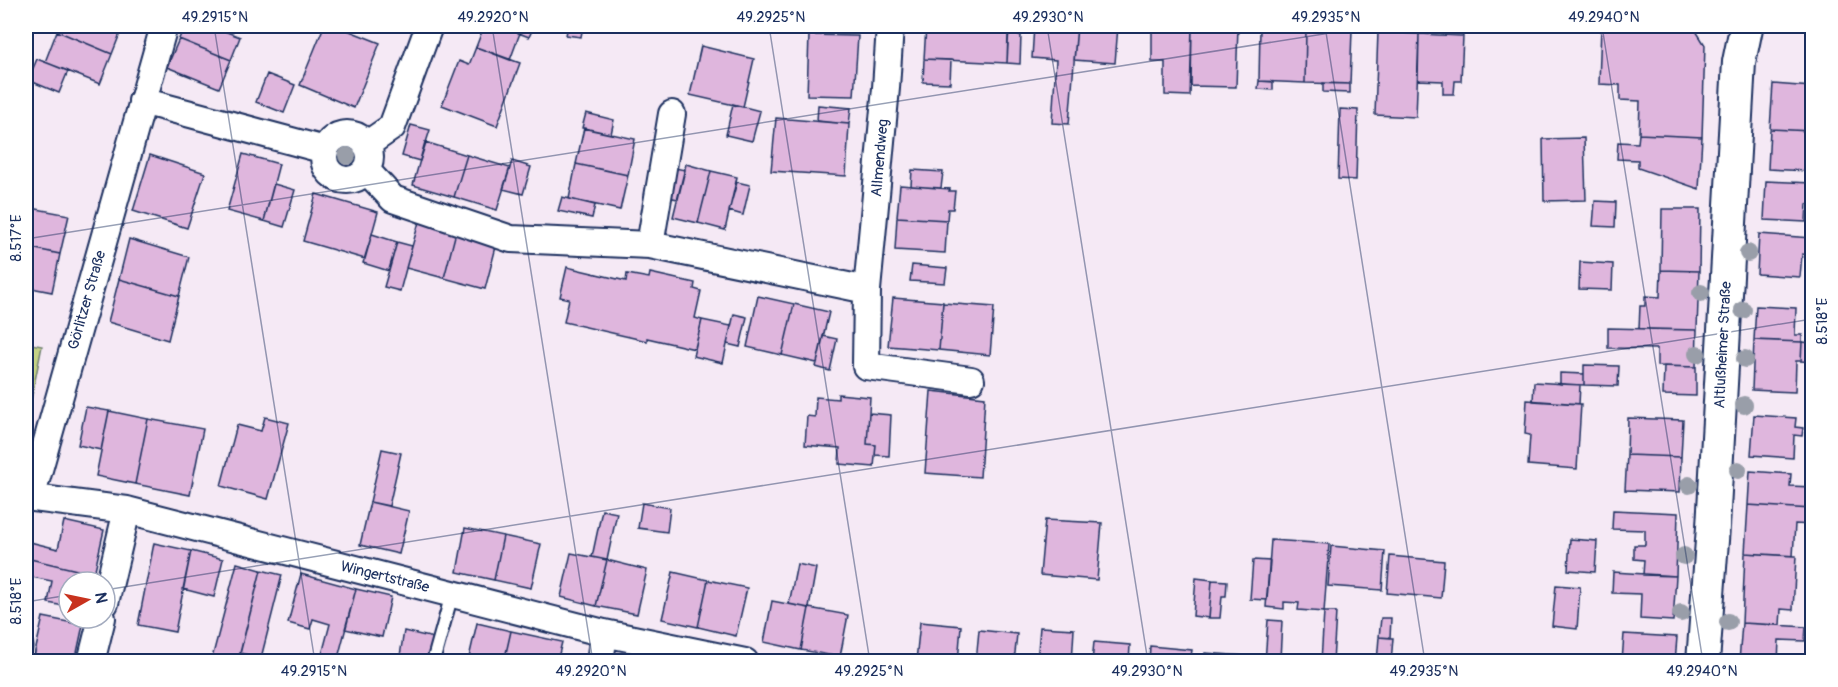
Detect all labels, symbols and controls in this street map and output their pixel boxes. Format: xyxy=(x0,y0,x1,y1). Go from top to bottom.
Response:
text: 49.2915°N xyxy=(182,8,248,27)
text: 49.2920°N xyxy=(457,8,529,27)
text: 49.2925°N xyxy=(736,8,806,27)
text: 49.2930°N xyxy=(1012,8,1084,27)
text: 49.2935°N xyxy=(1291,8,1361,27)
text: 49.2940°N xyxy=(1568,8,1640,27)
street label: Allmendweg xyxy=(867,118,893,198)
text: 8.517°E xyxy=(7,214,26,262)
street label: Görlitzer Straße xyxy=(64,248,110,352)
street label: Altlußheimer Straße xyxy=(1710,280,1736,409)
text: 8.518°E xyxy=(1813,297,1832,344)
street label: Wingertstraße xyxy=(339,557,432,597)
north arrow xyxy=(57,570,117,630)
text: 8.518°E xyxy=(7,577,26,624)
text: N xyxy=(90,591,112,605)
text: 49.2915°N xyxy=(281,662,347,681)
text: 49.2920°N xyxy=(555,662,627,681)
text: 49.2925°N xyxy=(834,662,904,681)
text: 49.2930°N xyxy=(1111,662,1183,681)
text: 49.2935°N xyxy=(1389,662,1459,681)
text: 49.2940°N xyxy=(1666,662,1738,681)

